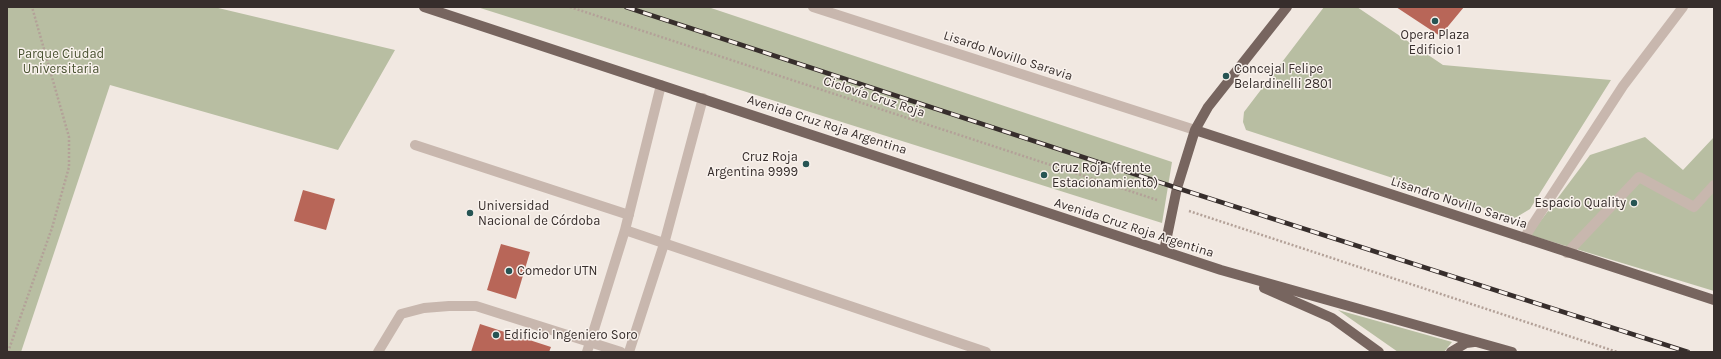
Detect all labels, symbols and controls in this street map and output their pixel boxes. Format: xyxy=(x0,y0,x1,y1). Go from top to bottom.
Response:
marker: Opera Plaza Edificio 1 xyxy=(1430,16,1440,26)
place label: Opera Plaza Edificio 1 xyxy=(1401,27,1469,58)
street label: Lisardo Novillo Saravia xyxy=(941,28,1075,84)
park label: Parque Ciudad Universitaria xyxy=(18,46,104,77)
place label: Concejal Felipe Belardinelli 2801 xyxy=(1234,61,1332,92)
marker: Concejal Felipe Belardinelli 2801 xyxy=(1221,71,1231,81)
street label: Ciclovía Cruz Roja xyxy=(821,73,927,121)
street label: Avenida Cruz Roja Argentina xyxy=(745,92,909,158)
place label: Cruz Roja Argentina 9999 xyxy=(707,149,798,180)
marker: Cruz Roja Argentina 9999 xyxy=(801,159,811,169)
place label: Cruz Roja (frente Estacionamiento) xyxy=(1052,160,1158,191)
marker: Cruz Roja (frente Estacionamiento) xyxy=(1039,170,1049,180)
street label: Lisandro Novillo Saravia xyxy=(1389,174,1529,232)
street label: Avenida Cruz Roja Argentina xyxy=(1052,195,1216,261)
place label: Espacio Quality xyxy=(1534,195,1626,211)
place label: Universidad Nacional de Córdoba xyxy=(478,198,600,229)
marker: Espacio Quality xyxy=(1629,198,1639,208)
marker: Universidad Nacional de Córdoba xyxy=(465,208,475,218)
place label: Comedor UTN xyxy=(517,263,597,279)
marker: Comedor UTN xyxy=(504,266,514,276)
place label: Edificio Ingeniero Soro xyxy=(504,327,638,343)
marker: Edificio Ingeniero Soro xyxy=(491,330,501,340)

